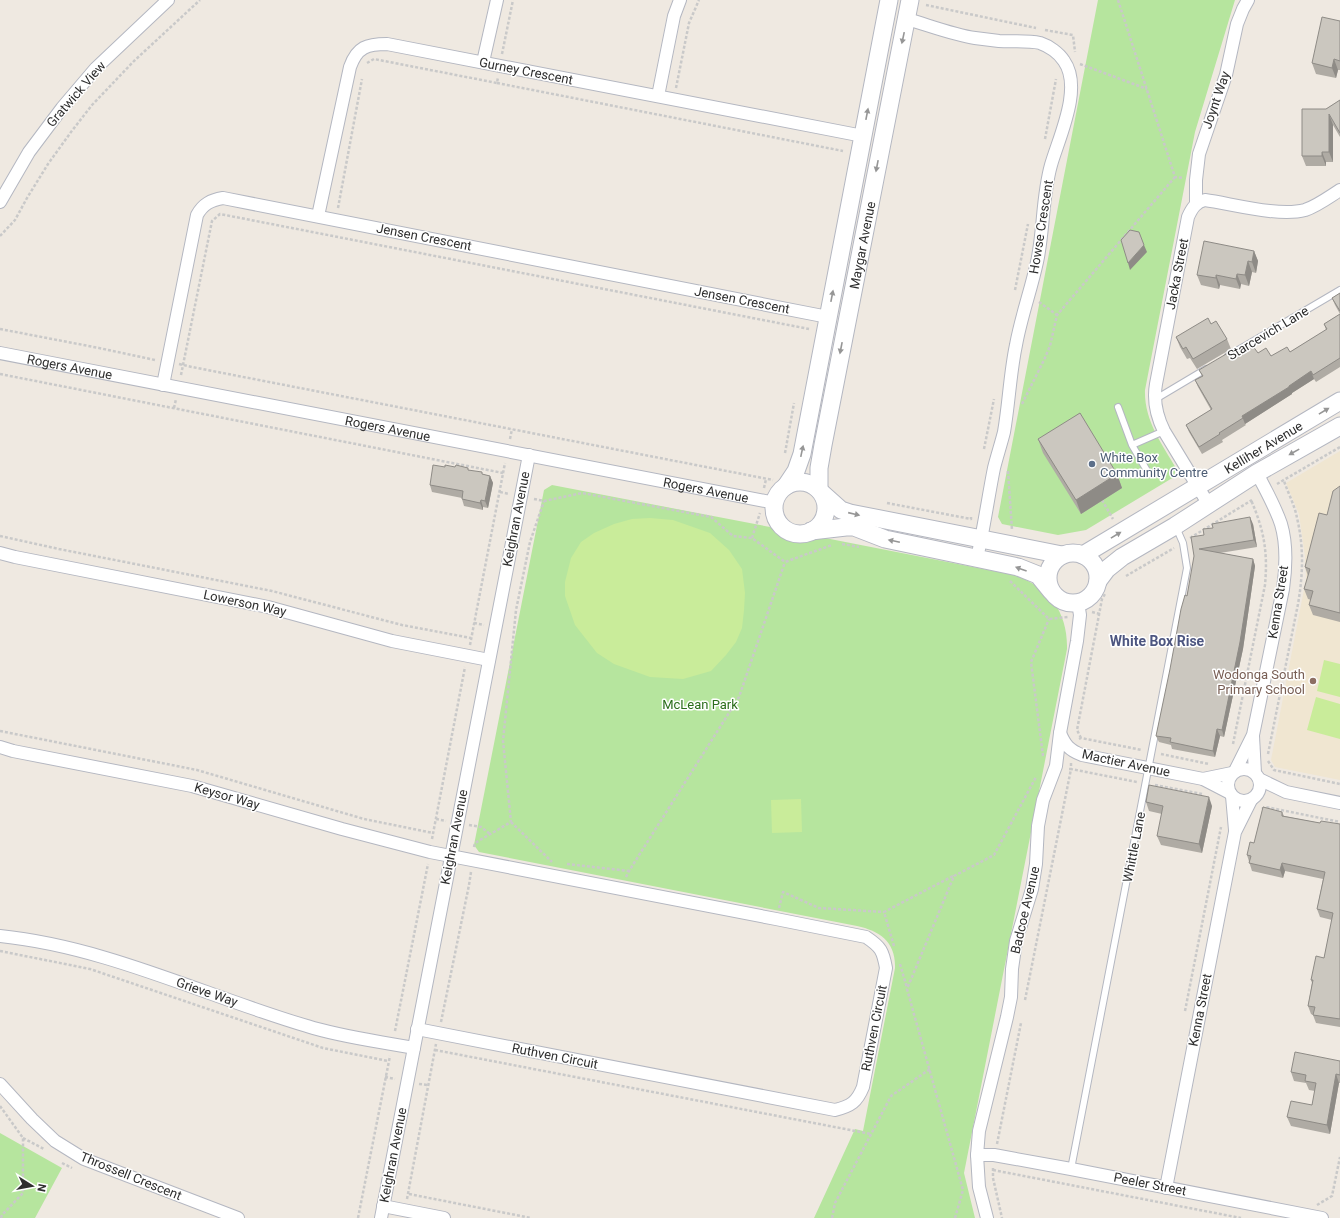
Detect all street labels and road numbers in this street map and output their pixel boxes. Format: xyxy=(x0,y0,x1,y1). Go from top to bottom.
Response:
street label: Gurney Crescent xyxy=(478,55,574,87)
street label: Gratwick View xyxy=(43,58,109,130)
street label: Joynt Way xyxy=(1199,69,1233,131)
street label: Howse Crescent xyxy=(1026,179,1056,275)
street label: Maygar Avenue xyxy=(846,200,878,290)
street label: Jensen Crescent xyxy=(375,220,473,254)
street label: Jacka Street xyxy=(1163,237,1191,311)
street label: Jensen Crescent xyxy=(693,283,791,317)
street label: Starcevich Lane xyxy=(1225,303,1311,363)
street label: Rogers Avenue xyxy=(26,351,114,382)
street label: Rogers Avenue xyxy=(344,412,432,444)
street label: Kelliher Avenue xyxy=(1221,418,1305,476)
street label: Keighran Avenue xyxy=(499,470,533,568)
street label: Rogers Avenue xyxy=(662,474,750,505)
street label: Kenna Street xyxy=(1265,564,1291,640)
street label: Lowerson Way xyxy=(202,587,288,619)
street label: Mactier Avenue xyxy=(1081,746,1172,780)
street label: Keysor Way xyxy=(193,780,261,812)
street label: Keighran Avenue xyxy=(437,788,471,886)
street label: Whittle Lane xyxy=(1120,810,1148,884)
street label: Badcoe Avenue xyxy=(1008,865,1042,955)
street label: Kenna Street xyxy=(1186,972,1214,1048)
street label: Grieve Way xyxy=(174,974,240,1010)
street label: Ruthven Circuit xyxy=(858,984,890,1072)
street label: Ruthven Circuit xyxy=(511,1040,599,1072)
street label: Keighran Avenue xyxy=(376,1106,410,1204)
street label: Throssell Crescent xyxy=(78,1149,184,1203)
street label: Peeler Street xyxy=(1112,1170,1188,1198)

